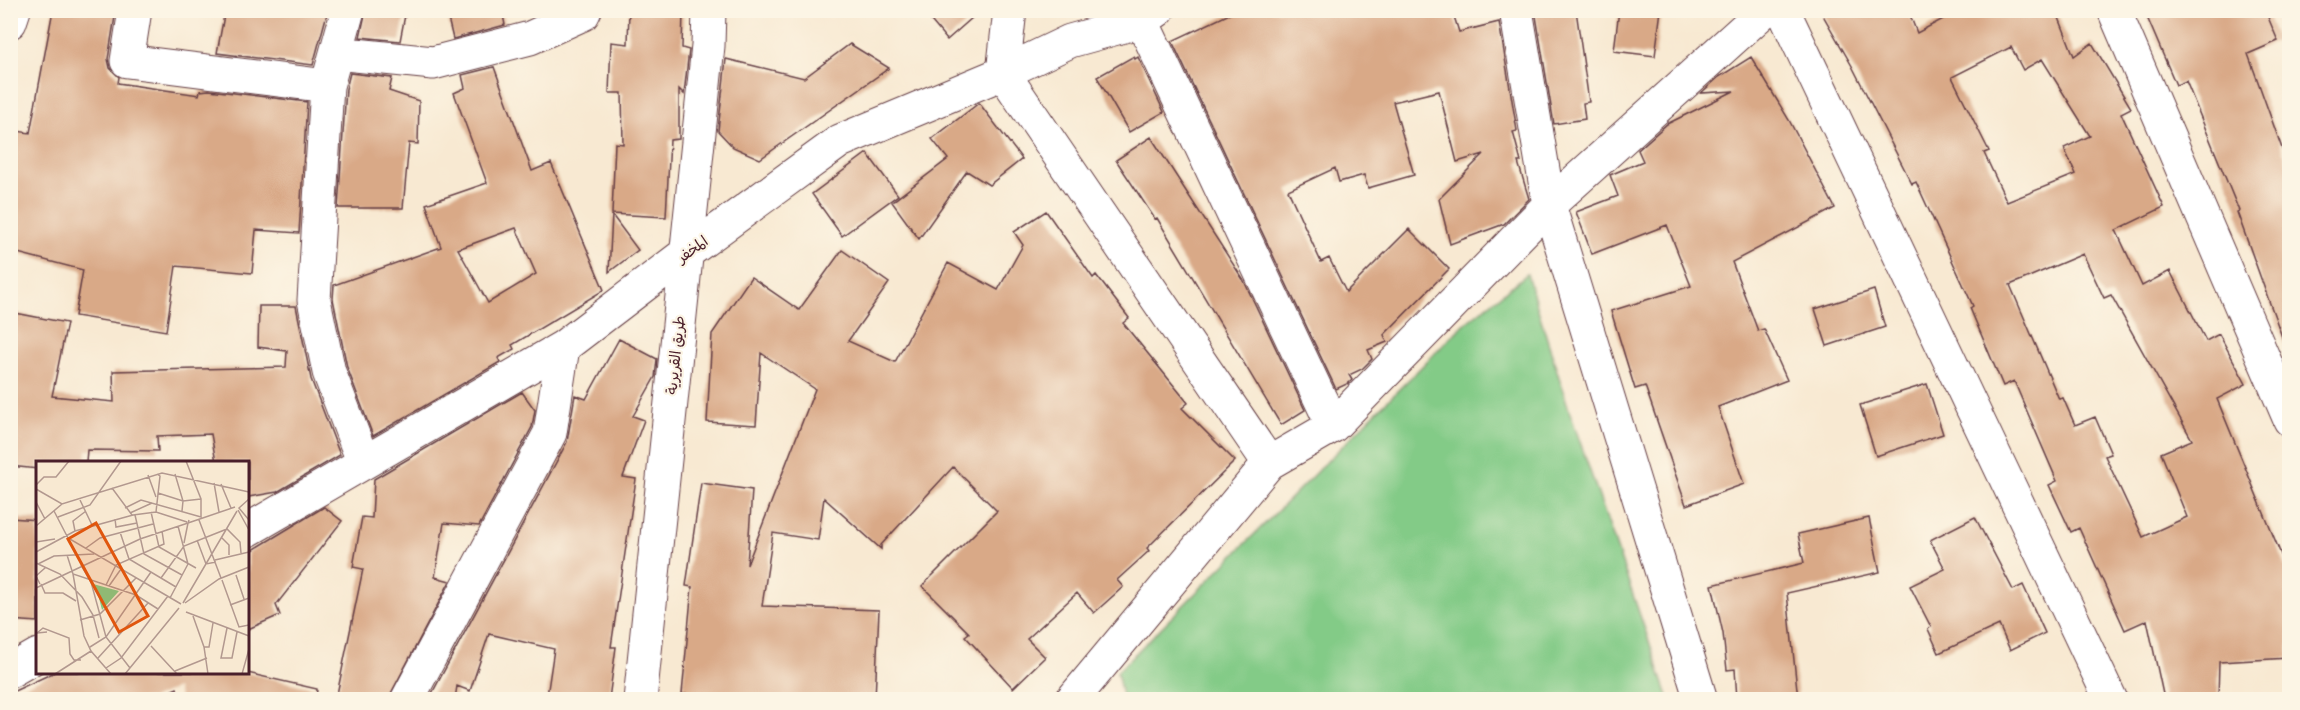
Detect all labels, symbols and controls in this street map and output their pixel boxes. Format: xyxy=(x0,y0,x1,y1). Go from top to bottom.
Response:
street label: المخفر xyxy=(671,231,712,268)
street label: طريق القريرية xyxy=(661,315,689,395)
inset map xyxy=(36,461,249,674)

